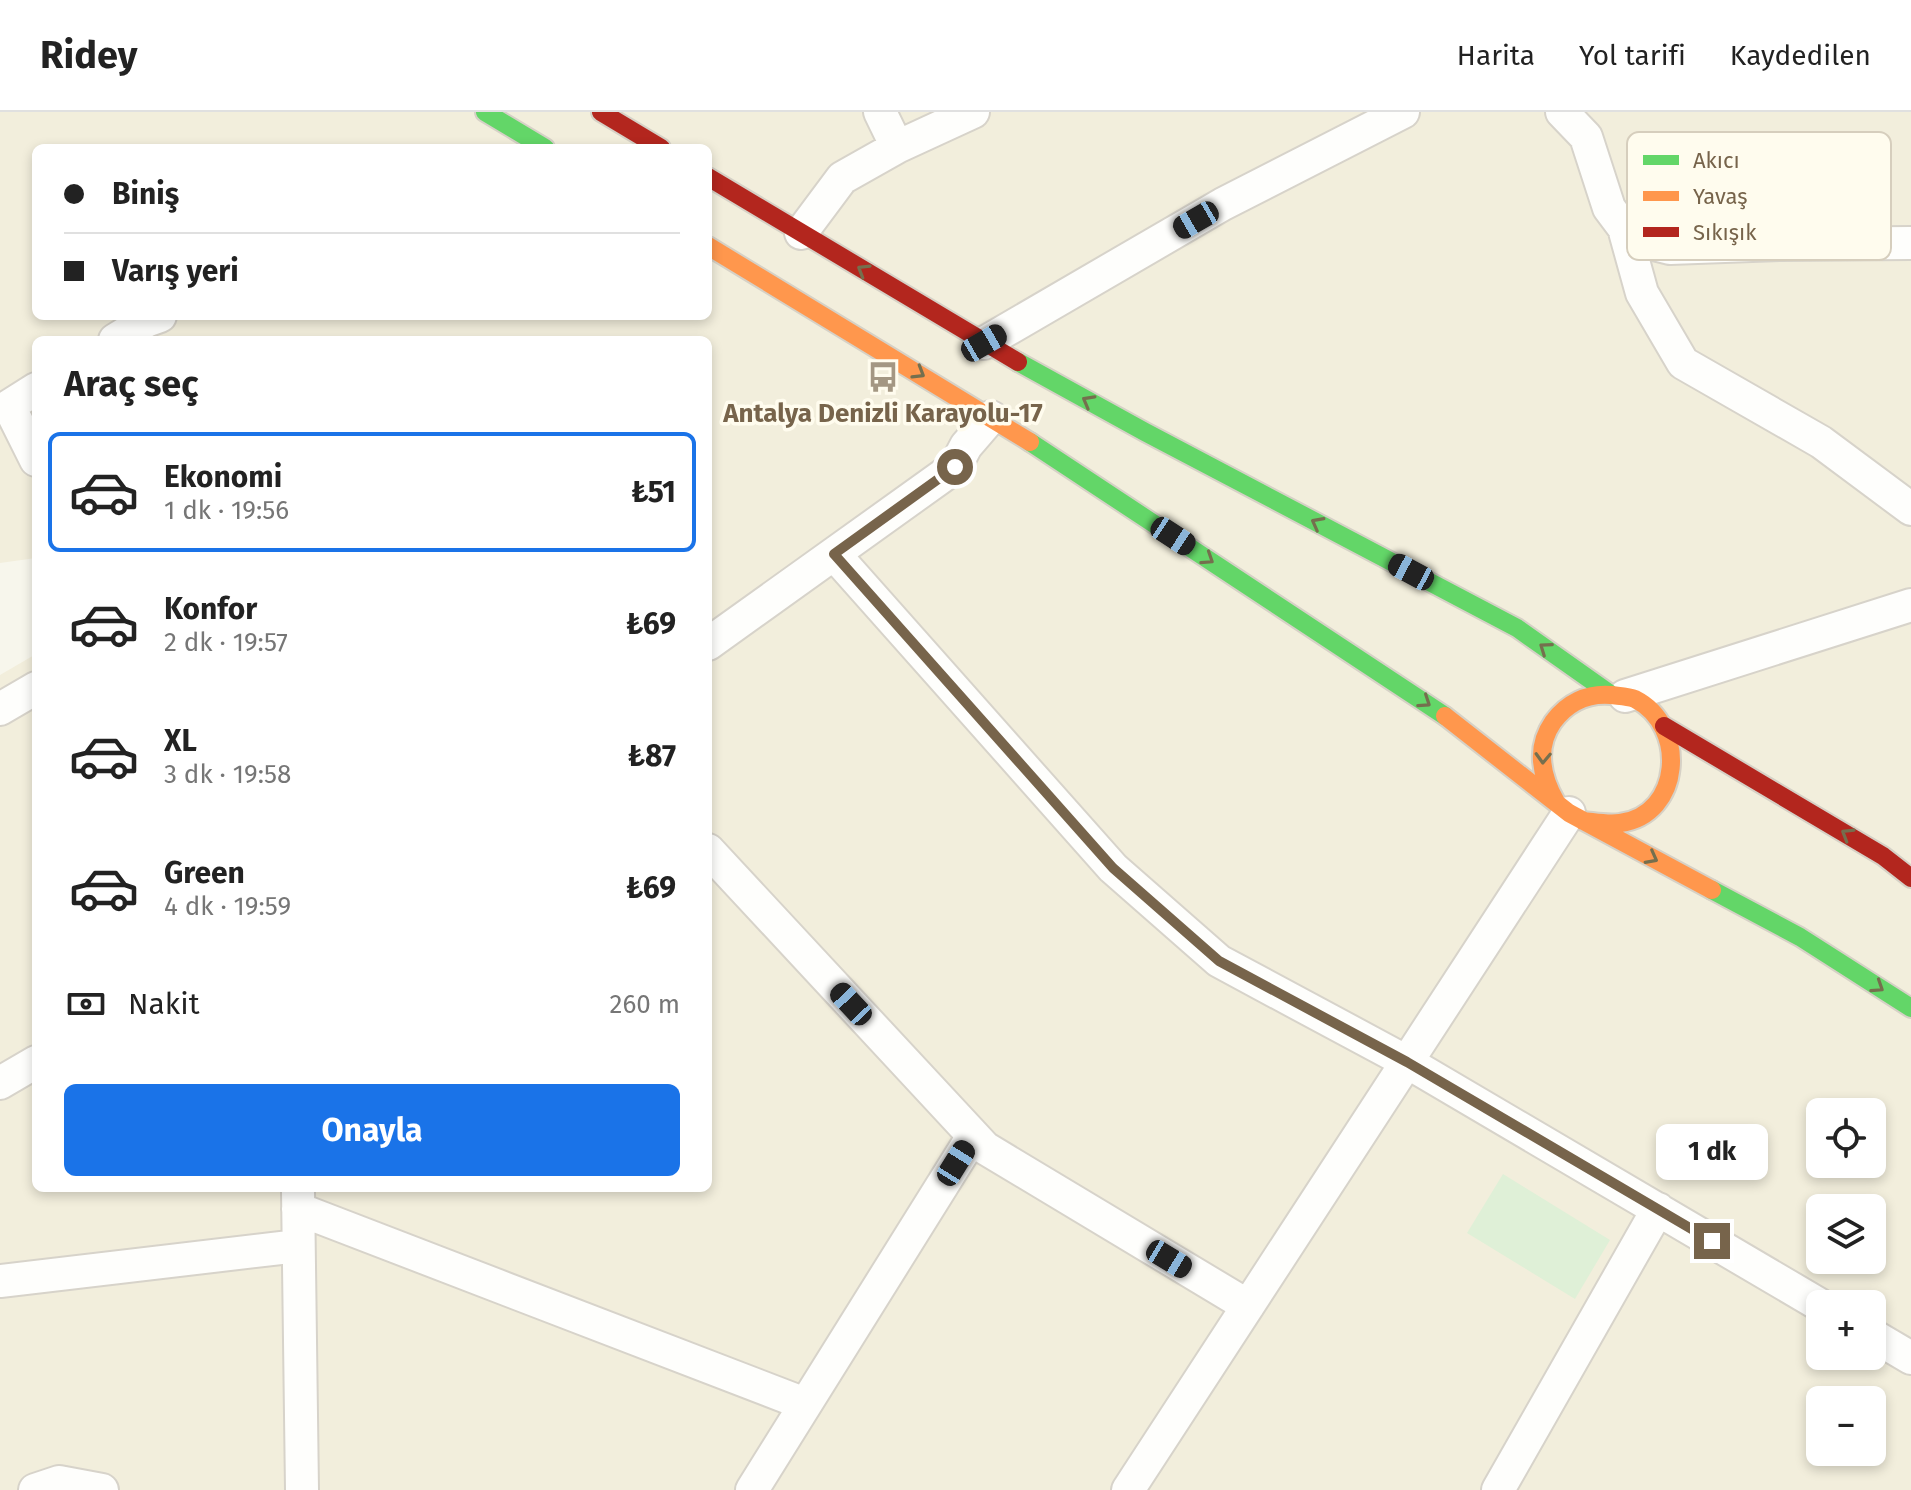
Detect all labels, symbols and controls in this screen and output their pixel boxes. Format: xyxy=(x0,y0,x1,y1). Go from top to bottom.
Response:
text: Ridey xyxy=(40,32,137,78)
text: Harita xyxy=(1457,39,1535,72)
text: Yol tarifi xyxy=(1579,39,1686,72)
text: Kaydedilen xyxy=(1730,39,1871,72)
legend xyxy=(1627,132,1891,260)
text: Akıcı xyxy=(1693,147,1740,174)
text: Biniş xyxy=(112,176,179,212)
text: Yavaş xyxy=(1693,183,1748,210)
car xyxy=(1169,198,1223,242)
text: Sıkışık xyxy=(1693,219,1757,246)
text: Varış yeri xyxy=(112,253,239,289)
one-way arrow xyxy=(857,264,872,280)
car xyxy=(957,321,1011,365)
bus stop icon: Antalya Denizli Karayolu-17 xyxy=(866,360,900,394)
text: Araç seç xyxy=(64,362,198,406)
one-way arrow xyxy=(910,364,925,379)
one-way arrow xyxy=(1082,395,1096,410)
place label: Antalya Denizli Karayolu-17 xyxy=(722,398,1043,429)
route start xyxy=(937,449,973,485)
icon: car xyxy=(68,456,140,528)
text: Ekonomi xyxy=(164,459,282,495)
text: ₺51 xyxy=(631,474,676,510)
text: 1 dk · 19:56 xyxy=(164,495,289,526)
car xyxy=(1146,513,1200,559)
one-way arrow xyxy=(1311,517,1326,532)
one-way arrow xyxy=(1199,550,1214,565)
car xyxy=(1384,550,1438,594)
icon: car xyxy=(68,588,140,660)
text: Konfor xyxy=(164,591,257,627)
text: ₺69 xyxy=(626,606,676,642)
text: 2 dk · 19:57 xyxy=(164,627,288,658)
one-way arrow xyxy=(1539,643,1554,658)
one-way arrow xyxy=(1417,692,1431,707)
icon: car xyxy=(68,720,140,792)
text: XL xyxy=(164,723,197,759)
text: ₺87 xyxy=(628,738,676,774)
one-way arrow xyxy=(1534,752,1551,765)
text: 3 dk · 19:58 xyxy=(164,759,291,790)
one-way arrow xyxy=(1841,829,1856,844)
one-way arrow xyxy=(1644,848,1658,863)
icon: car xyxy=(68,852,140,924)
text: Green xyxy=(164,855,245,891)
text: ₺69 xyxy=(626,870,676,906)
text: 4 dk · 19:59 xyxy=(164,891,291,922)
one-way arrow xyxy=(1869,977,1883,992)
car xyxy=(826,978,876,1030)
icon: cash xyxy=(64,982,108,1026)
text: Nakit xyxy=(128,986,199,1022)
text: 260 m xyxy=(610,989,680,1020)
button: Onayla xyxy=(64,1084,680,1176)
map controls xyxy=(1806,1098,1886,1466)
button: locate xyxy=(1806,1098,1886,1178)
callout: 1 dk xyxy=(1656,1125,1768,1181)
car xyxy=(933,1136,979,1190)
text: 1 dk xyxy=(1688,1136,1736,1167)
button: layers xyxy=(1806,1194,1886,1274)
route end xyxy=(1694,1223,1730,1259)
car xyxy=(1142,1236,1196,1282)
button: + xyxy=(1806,1290,1886,1370)
button: − xyxy=(1806,1386,1886,1466)

